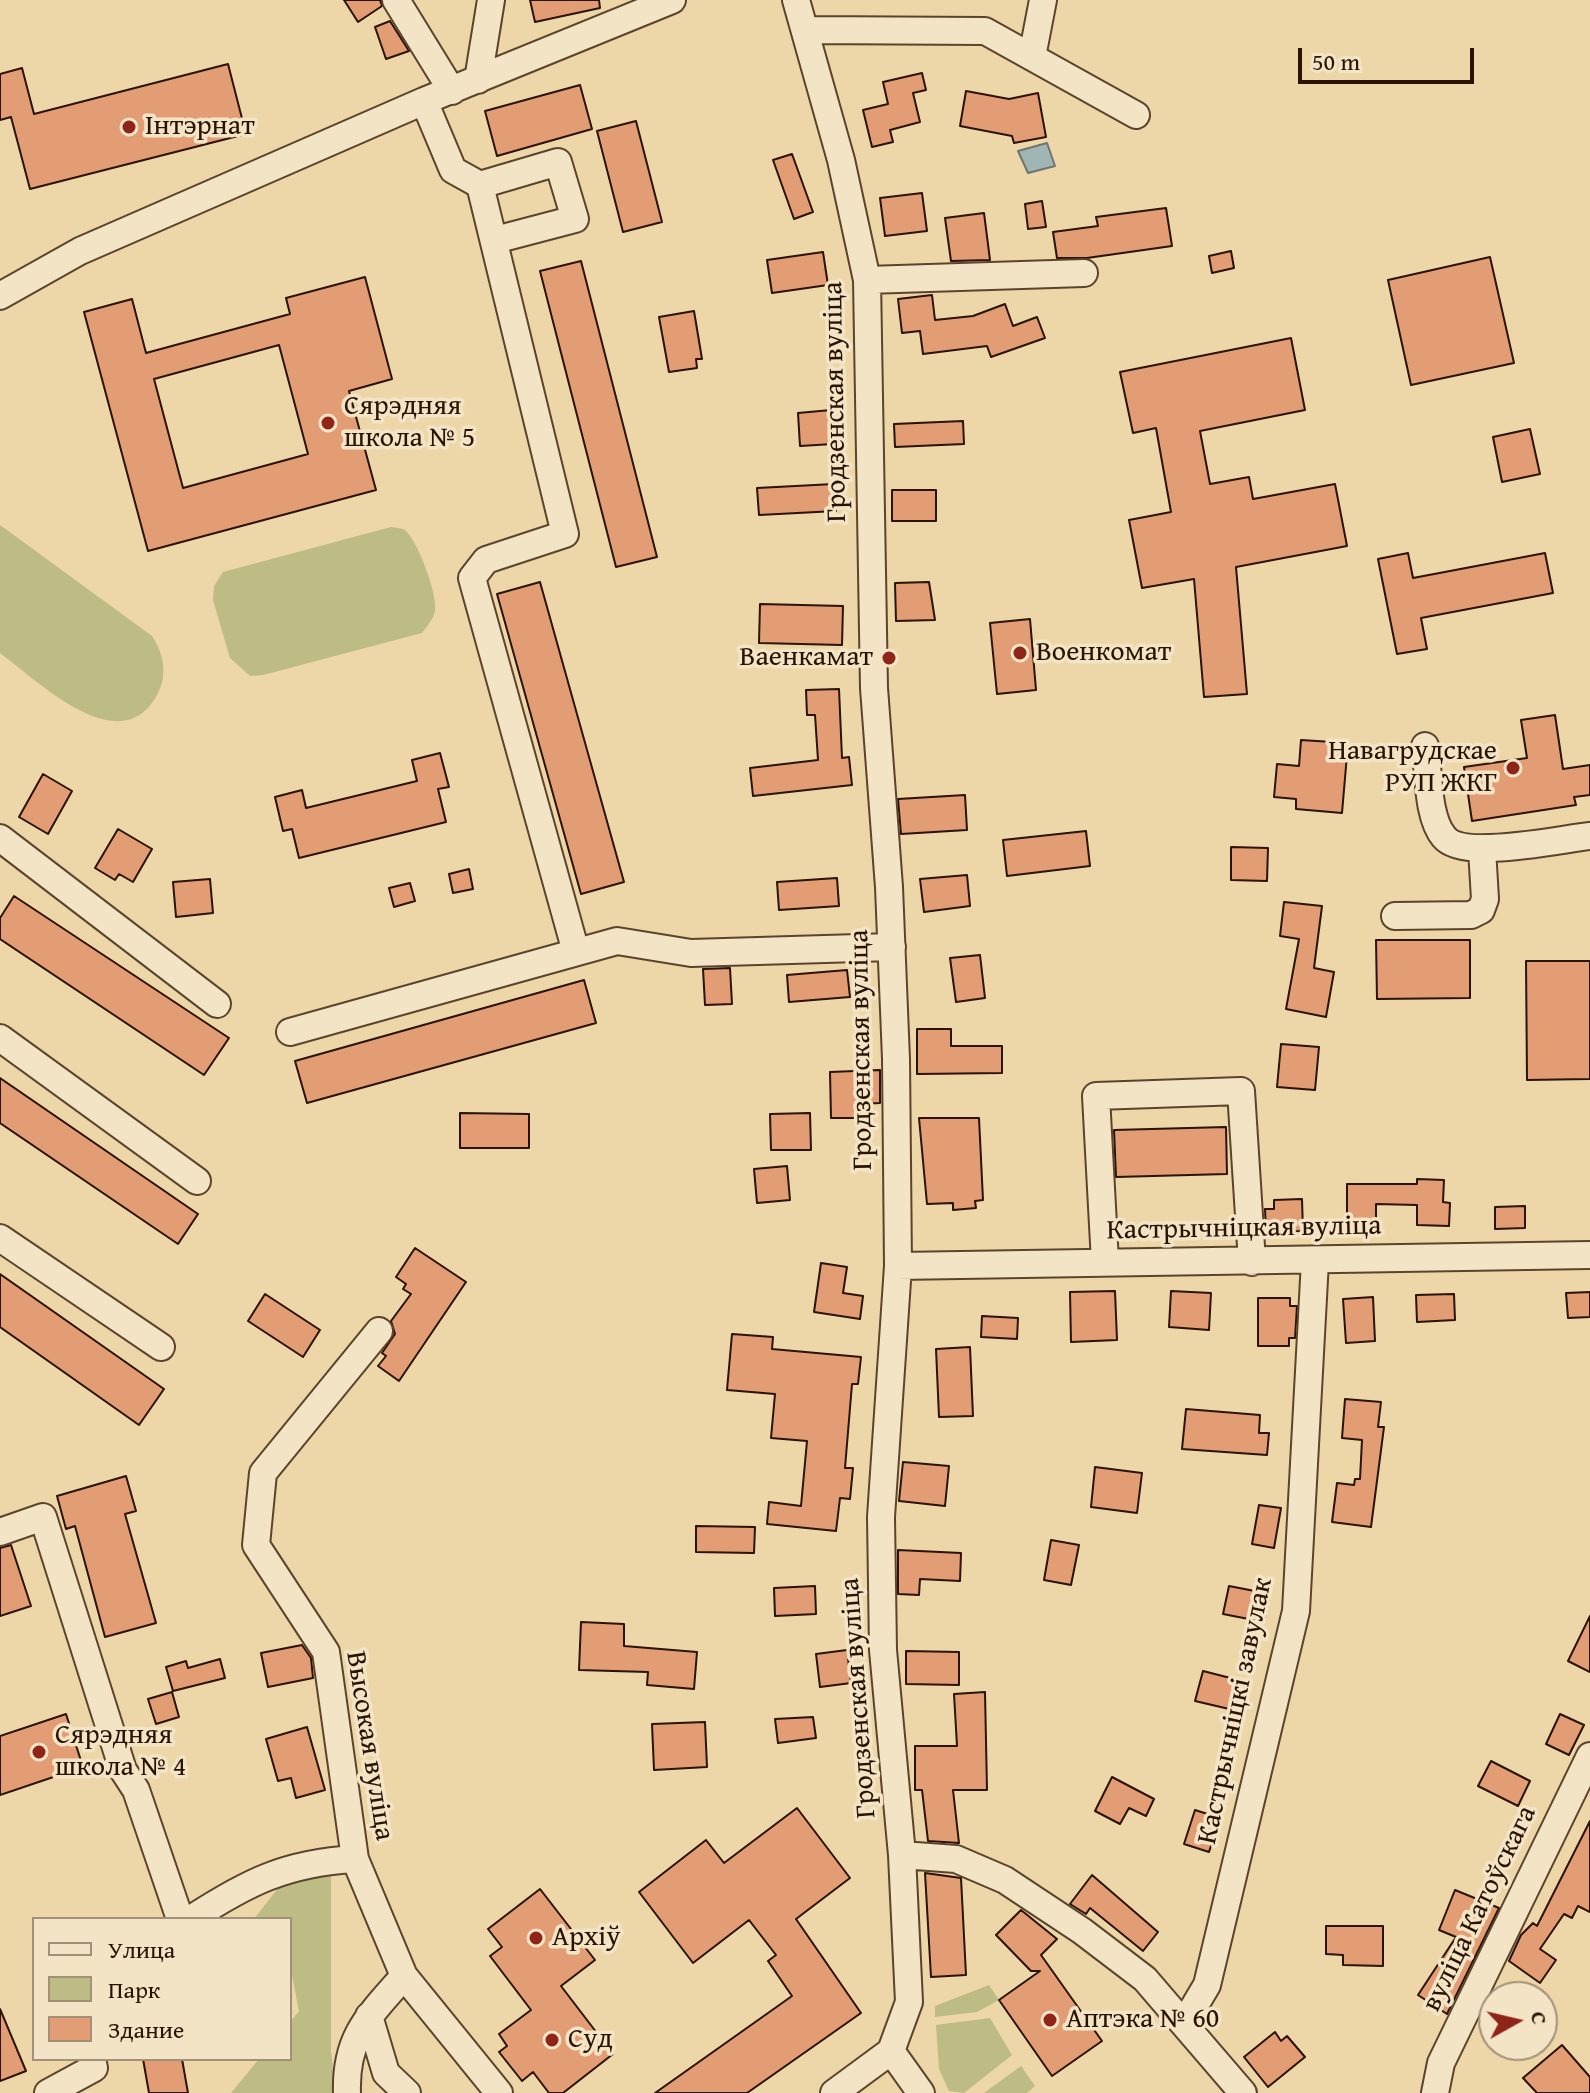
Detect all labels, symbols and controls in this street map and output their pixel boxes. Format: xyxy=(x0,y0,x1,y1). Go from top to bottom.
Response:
scale bar xyxy=(1302,32,1478,82)
text: 50 m xyxy=(1312,44,1360,79)
place label: Інтэрнат xyxy=(145,110,255,144)
marker: Інтэрнат xyxy=(120,118,138,136)
street label: Гродзенская вуліца xyxy=(817,281,855,523)
place label: Сярэдняя школа № 5 xyxy=(344,390,475,456)
marker: Сярэдняя школа № 5 xyxy=(319,414,337,432)
place label: Военкомат xyxy=(1036,636,1171,670)
place label: Ваенкамат xyxy=(740,641,873,675)
marker: Военкомат xyxy=(1011,644,1029,662)
marker: Ваенкамат xyxy=(880,649,898,667)
place label: Навагрудскае РУП ЖКГ xyxy=(1328,735,1497,801)
marker: Навагрудскае РУП ЖКГ xyxy=(1504,759,1522,777)
street label: Гродзенская вуліца xyxy=(843,929,881,1171)
street label: Кастрычніцкая вуліца xyxy=(1106,1210,1382,1248)
street label: Кастрычніцкі завулак xyxy=(1191,1575,1281,1847)
street label: Гродзенская вуліца xyxy=(834,1577,884,1819)
street label: Высокая вуліца xyxy=(337,1649,401,1843)
place label: Сярэдняя школа № 4 xyxy=(55,1719,186,1785)
marker: Сярэдняя школа № 4 xyxy=(30,1743,48,1761)
street label: вуліца Катоўскага xyxy=(1416,1801,1544,2017)
legend xyxy=(32,1917,292,2061)
place label: Архіў xyxy=(552,1921,620,1955)
marker: Архіў xyxy=(527,1929,545,1947)
text: Улица xyxy=(108,1932,175,1967)
text: Парк xyxy=(108,1972,160,2007)
north arrow xyxy=(1478,1981,1558,2061)
place label: Аптэка № 60 xyxy=(1066,2003,1219,2037)
text: С xyxy=(1523,2010,1556,2026)
marker: Аптэка № 60 xyxy=(1041,2011,1059,2029)
text: Здание xyxy=(108,2012,184,2047)
place label: Суд xyxy=(568,2023,613,2057)
marker: Суд xyxy=(543,2031,561,2049)

